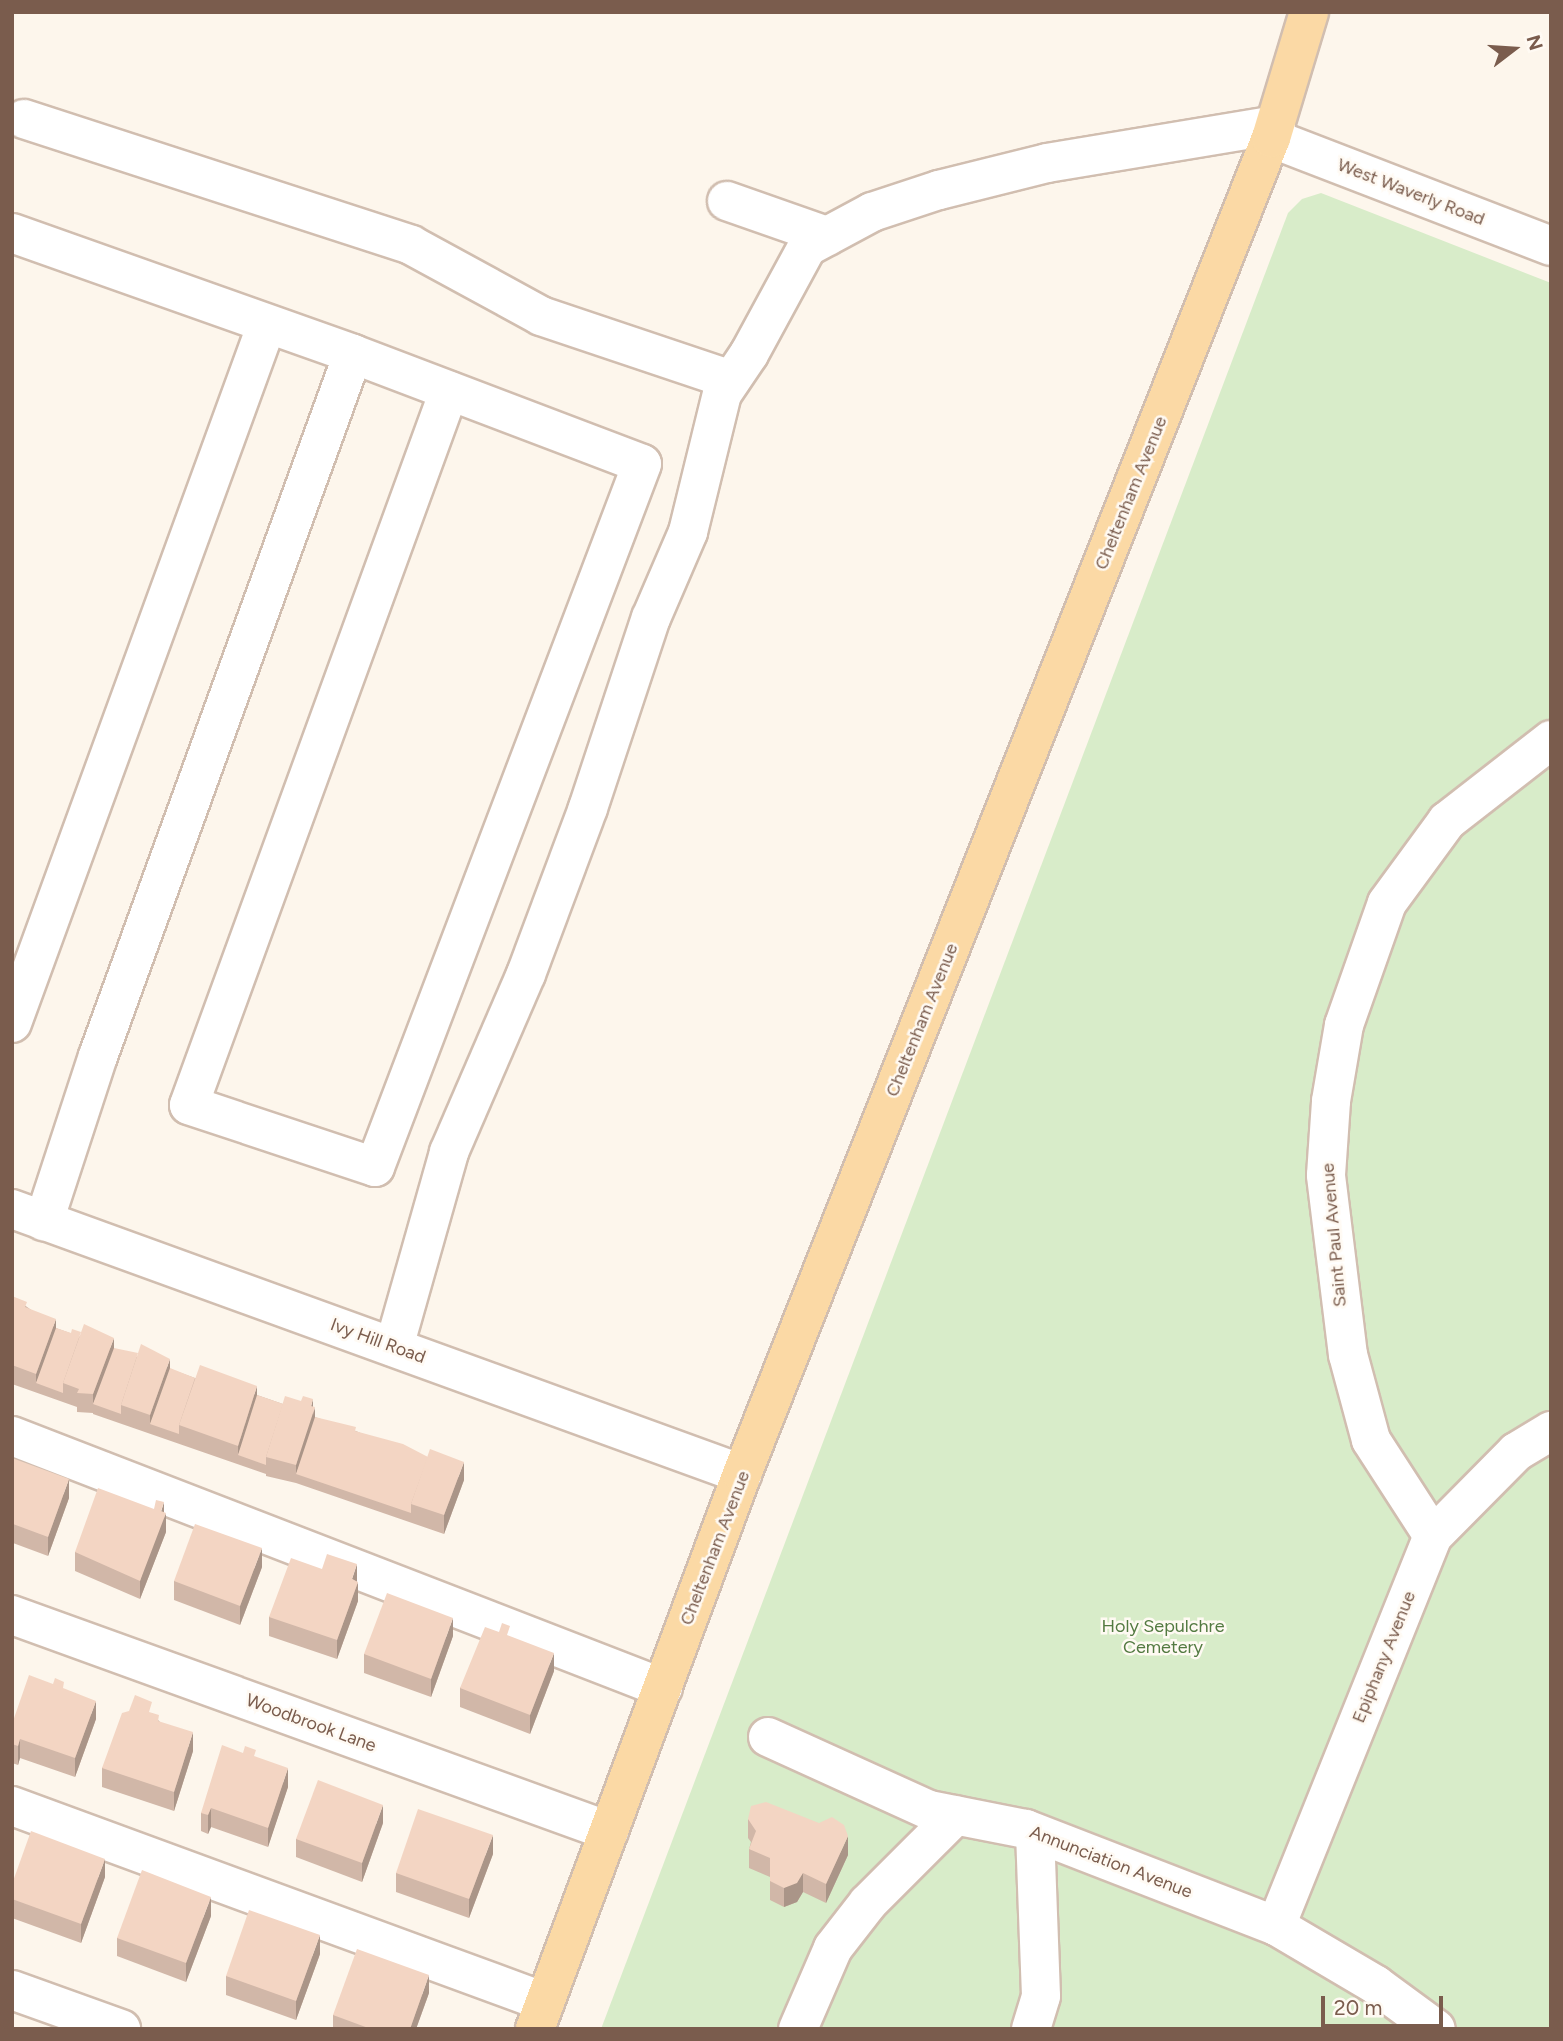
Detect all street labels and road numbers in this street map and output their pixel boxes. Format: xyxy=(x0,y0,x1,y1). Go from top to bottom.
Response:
street label: West Waverly Road xyxy=(1334,154,1488,230)
street label: Cheltenham Avenue xyxy=(1090,413,1172,573)
street label: Cheltenham Avenue xyxy=(881,940,963,1100)
street label: Saint Paul Avenue xyxy=(1317,1162,1351,1308)
street label: Ivy Hill Road xyxy=(327,1314,429,1368)
street label: Cheltenham Avenue xyxy=(676,1468,754,1628)
street label: Epiphany Avenue xyxy=(1348,1588,1420,1726)
street label: Woodbrook Lane xyxy=(243,1689,379,1757)
street label: Annunciation Avenue xyxy=(1027,1821,1195,1903)

